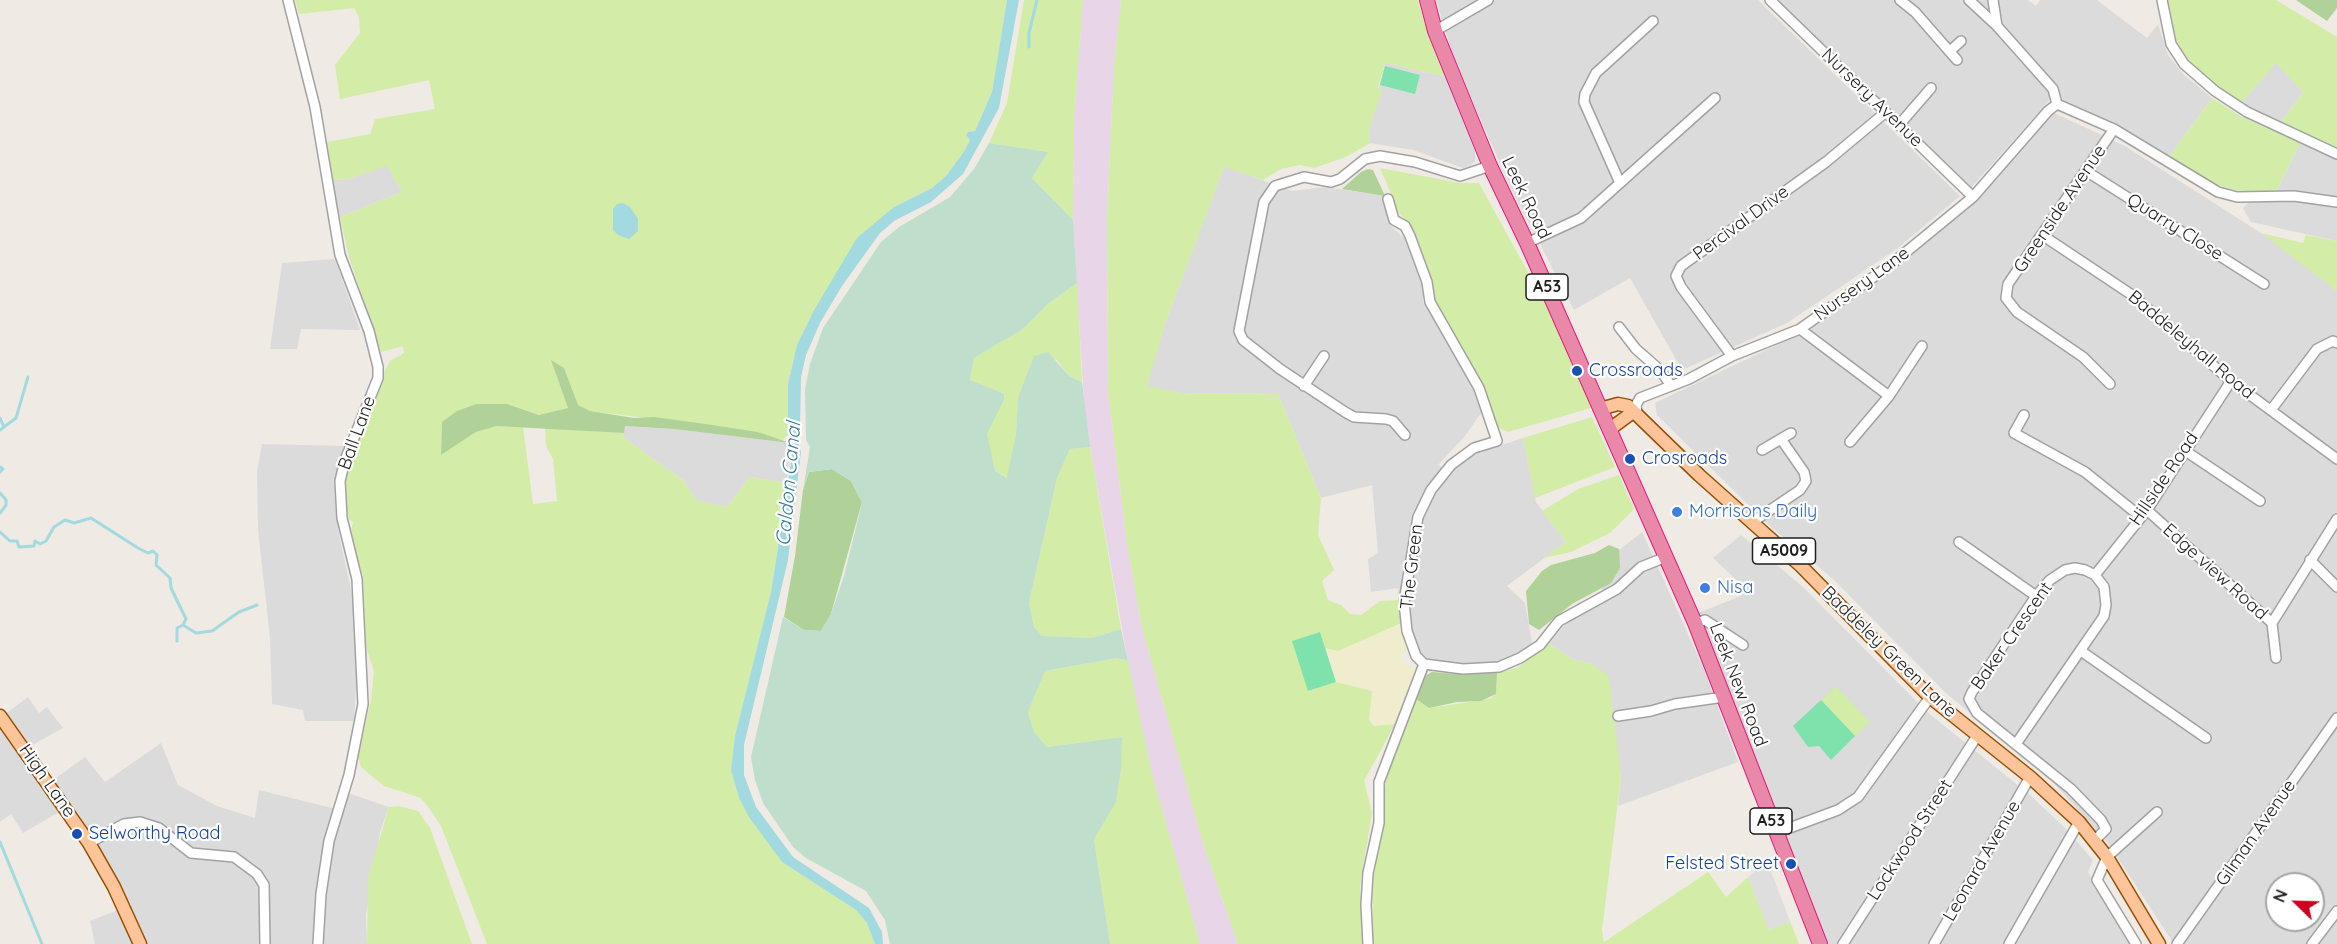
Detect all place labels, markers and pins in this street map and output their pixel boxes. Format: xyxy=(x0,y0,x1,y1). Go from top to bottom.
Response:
place label: Crossroads xyxy=(1589,360,1683,382)
marker: Crossroads xyxy=(1570,364,1584,378)
place label: Crosroads xyxy=(1642,448,1727,470)
marker: Crosroads xyxy=(1623,452,1637,466)
place label: Morrisons Daily xyxy=(1689,501,1817,523)
marker: Morrisons Daily xyxy=(1670,505,1684,519)
place label: Nisa xyxy=(1717,577,1753,599)
marker: Nisa xyxy=(1698,581,1712,595)
place label: Selworthy Road xyxy=(89,823,221,845)
marker: Selworthy Road xyxy=(70,827,84,841)
place label: Felsted Street xyxy=(1665,853,1779,875)
marker: Felsted Street xyxy=(1784,857,1798,871)

